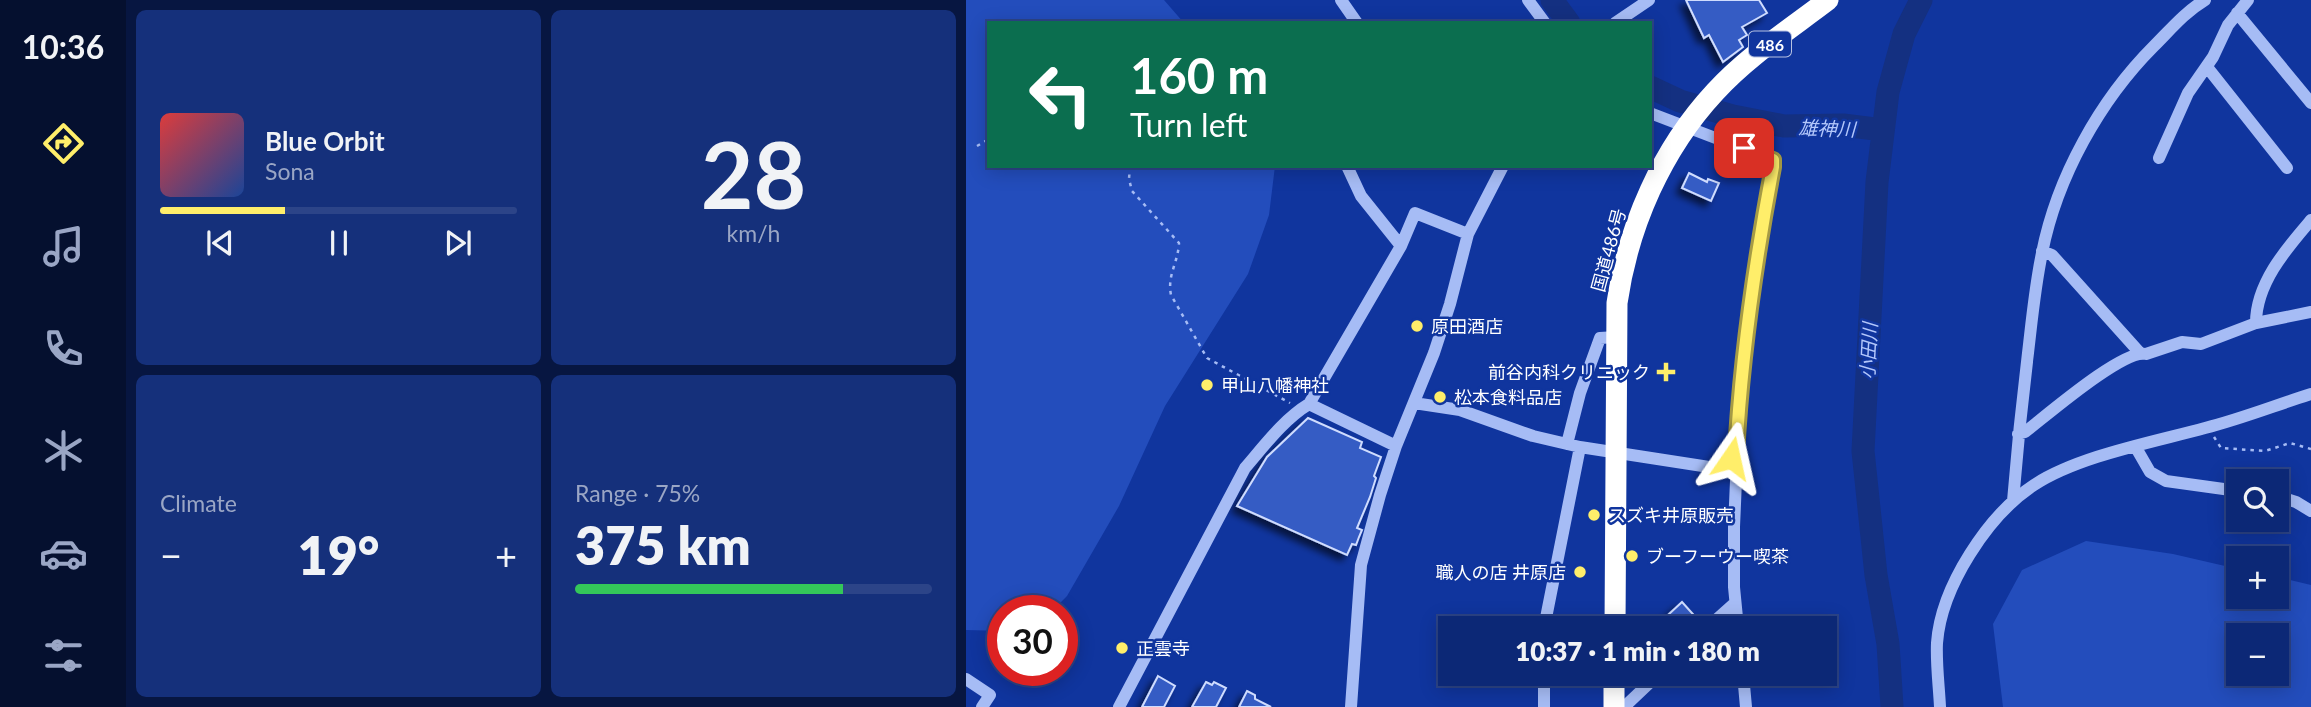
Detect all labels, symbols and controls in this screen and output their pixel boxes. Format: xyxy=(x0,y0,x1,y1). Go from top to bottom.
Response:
text: 10:36 xyxy=(22,27,104,66)
road number: 486 xyxy=(1749,32,1791,56)
text: 160 m xyxy=(1130,46,1268,104)
icon: left xyxy=(1015,49,1106,140)
text: Turn left xyxy=(1130,105,1247,144)
water label: 雄神川 xyxy=(1798,116,1858,141)
pin xyxy=(1714,118,1774,178)
icon: directions xyxy=(39,119,88,168)
text: 28 xyxy=(701,119,806,228)
text: Blue Orbit xyxy=(265,125,385,157)
icon: arrive xyxy=(1725,129,1763,167)
text: Sona xyxy=(265,157,315,185)
street label: 国道486号 xyxy=(1586,206,1630,294)
text: km/h xyxy=(727,219,780,247)
icon: music xyxy=(39,222,88,271)
icon: previous xyxy=(201,224,239,262)
icon: pause xyxy=(320,224,358,262)
icon: next xyxy=(439,224,477,262)
place label: 原田酒店 xyxy=(1431,315,1503,337)
marker: 原田酒店 xyxy=(1409,318,1425,334)
water label: 小田川 xyxy=(1855,320,1881,380)
icon: phone xyxy=(39,324,88,373)
place label: 前谷内科クリニック xyxy=(1488,361,1650,383)
marker: 前谷内科クリニック xyxy=(1656,362,1676,382)
place label: 甲山八幡神社 xyxy=(1221,374,1329,396)
marker: 甲山八幡神社 xyxy=(1199,377,1215,393)
place label: 松本食料品店 xyxy=(1454,386,1562,408)
marker: 松本食料品店 xyxy=(1432,389,1448,405)
position arrow xyxy=(1694,421,1768,495)
icon: climate xyxy=(39,426,88,475)
map controls xyxy=(2226,469,2289,686)
button: search xyxy=(2226,469,2289,532)
text: Range · 75% xyxy=(575,479,700,507)
text: Climate xyxy=(160,489,237,517)
place label: スズキ井原販売 xyxy=(1608,504,1734,526)
marker: スズキ井原販売 xyxy=(1586,507,1602,523)
text: 375 km xyxy=(575,514,751,576)
text: 19° xyxy=(298,524,379,586)
icon: car xyxy=(39,529,88,578)
text: − xyxy=(160,532,182,578)
text: + xyxy=(495,532,517,578)
place label: ブーフーウー喫茶 xyxy=(1646,545,1789,567)
button: + xyxy=(2226,546,2289,609)
marker: ブーフーウー喫茶 xyxy=(1624,548,1640,564)
place label: 職人の店 井原店 xyxy=(1435,561,1566,583)
marker: 職人の店 井原店 xyxy=(1572,564,1588,580)
speed limit sign: 30 xyxy=(987,595,1078,686)
button: − xyxy=(2226,623,2289,686)
icon: filters xyxy=(39,631,88,680)
text: 10:37 · 1 min · 180 m xyxy=(1515,635,1760,667)
place label: 正雲寺 xyxy=(1136,637,1190,659)
marker: 正雲寺 xyxy=(1114,640,1130,656)

